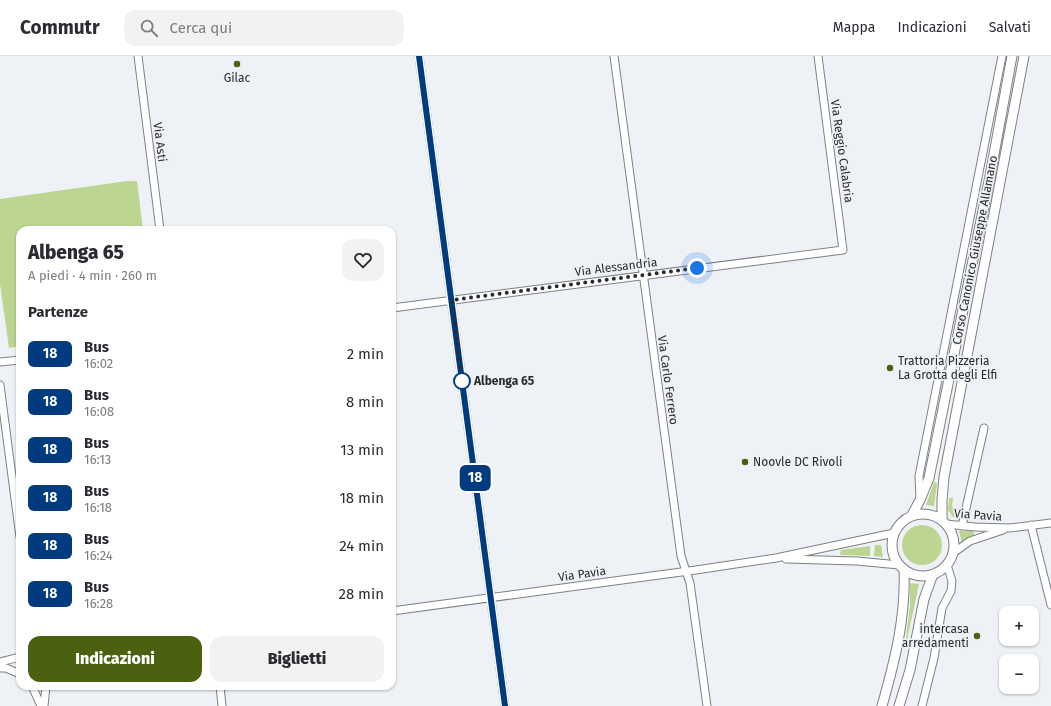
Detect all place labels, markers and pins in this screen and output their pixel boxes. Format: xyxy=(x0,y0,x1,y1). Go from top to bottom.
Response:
marker: Gilac xyxy=(232,59,242,69)
place label: Gilac xyxy=(224,71,251,85)
place label: Trattoria Pizzeria La Grotta degli Elfi xyxy=(898,354,998,382)
marker: Trattoria Pizzeria La Grotta degli Elfi xyxy=(885,363,895,373)
marker: Albenga 65 xyxy=(453,372,471,390)
place label: Albenga 65 xyxy=(473,374,535,388)
place label: Noovle DC Rivoli xyxy=(753,455,842,469)
marker: Noovle DC Rivoli xyxy=(740,457,750,467)
place label: intercasa arredamenti xyxy=(902,622,969,650)
marker: intercasa arredamenti xyxy=(972,631,982,641)

